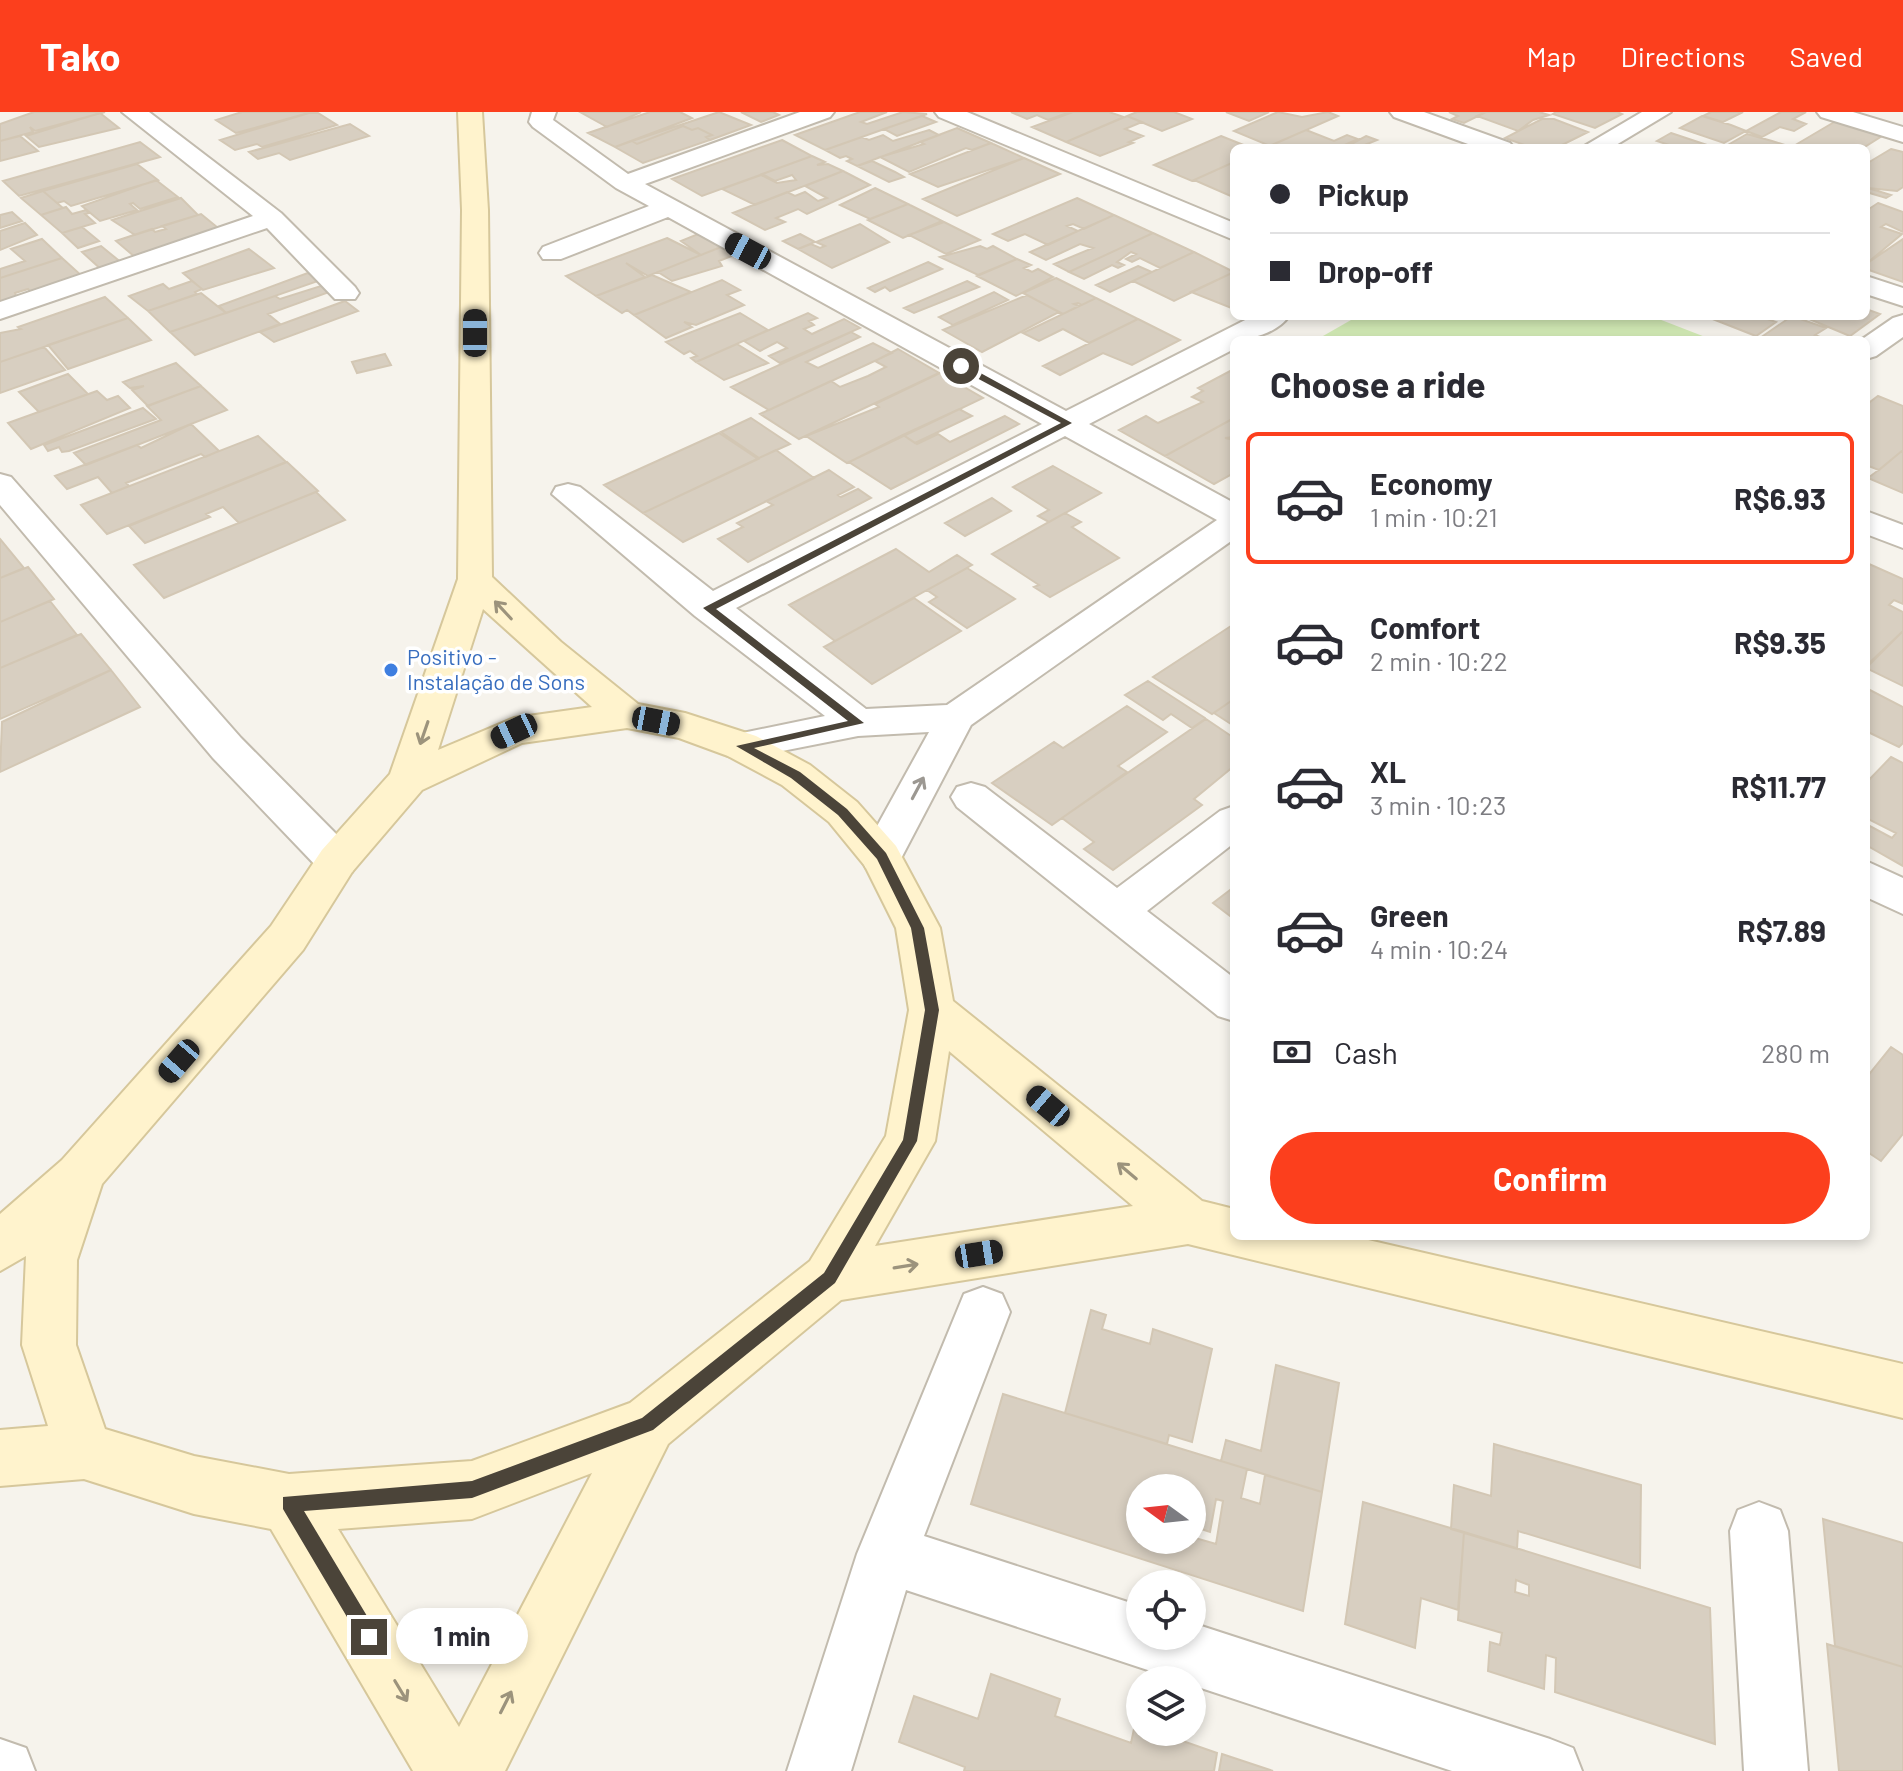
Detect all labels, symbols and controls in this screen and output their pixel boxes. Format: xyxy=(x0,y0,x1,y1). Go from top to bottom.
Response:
text: Tako xyxy=(40,33,121,79)
text: Map xyxy=(1527,39,1576,73)
text: Directions xyxy=(1620,39,1746,73)
text: Saved xyxy=(1790,39,1863,73)
text: Pickup xyxy=(1318,176,1409,212)
car xyxy=(721,229,775,273)
text: Drop-off xyxy=(1318,253,1433,289)
car xyxy=(463,309,487,357)
route start xyxy=(943,348,979,384)
text: Choose a ride xyxy=(1270,362,1486,405)
icon: car xyxy=(1274,462,1346,534)
text: Economy xyxy=(1370,465,1493,501)
text: R$6.93 xyxy=(1734,480,1826,516)
text: 1 min · 10:21 xyxy=(1370,501,1498,532)
one-way arrow xyxy=(495,601,513,621)
icon: car xyxy=(1274,606,1346,678)
text: Comfort xyxy=(1370,609,1480,645)
text: R$9.35 xyxy=(1734,624,1826,660)
place label: Positivo - Instalação de Sons xyxy=(407,643,585,694)
text: 2 min · 10:22 xyxy=(1370,645,1508,676)
marker: Positivo - Instalação de Sons xyxy=(382,661,400,679)
car xyxy=(630,705,682,737)
car xyxy=(487,710,541,752)
one-way arrow xyxy=(416,720,431,745)
icon: car xyxy=(1274,750,1346,822)
text: XL xyxy=(1370,753,1406,789)
text: R$11.77 xyxy=(1731,768,1826,804)
one-way arrow xyxy=(911,777,927,800)
text: 3 min · 10:23 xyxy=(1370,789,1506,820)
icon: car xyxy=(1274,894,1346,966)
text: Green xyxy=(1370,897,1449,933)
text: R$7.89 xyxy=(1737,912,1826,948)
text: 4 min · 10:24 xyxy=(1370,933,1508,964)
icon: cash xyxy=(1270,1030,1314,1074)
text: Cash xyxy=(1334,1034,1398,1070)
car xyxy=(154,1035,204,1087)
text: 280 m xyxy=(1761,1037,1830,1068)
car xyxy=(1022,1081,1074,1131)
button: Confirm xyxy=(1270,1132,1830,1224)
one-way arrow xyxy=(1117,1163,1138,1181)
car xyxy=(953,1238,1005,1270)
one-way arrow xyxy=(893,1257,919,1272)
north arrow xyxy=(1126,1474,1206,1554)
map controls xyxy=(1126,1474,1206,1746)
button: locate xyxy=(1126,1570,1206,1650)
callout: 1 min xyxy=(397,1609,529,1665)
route end xyxy=(351,1619,387,1655)
text: 1 min xyxy=(434,1620,490,1651)
button: layers xyxy=(1126,1666,1206,1746)
one-way arrow xyxy=(393,1679,409,1702)
one-way arrow xyxy=(499,1690,515,1714)

